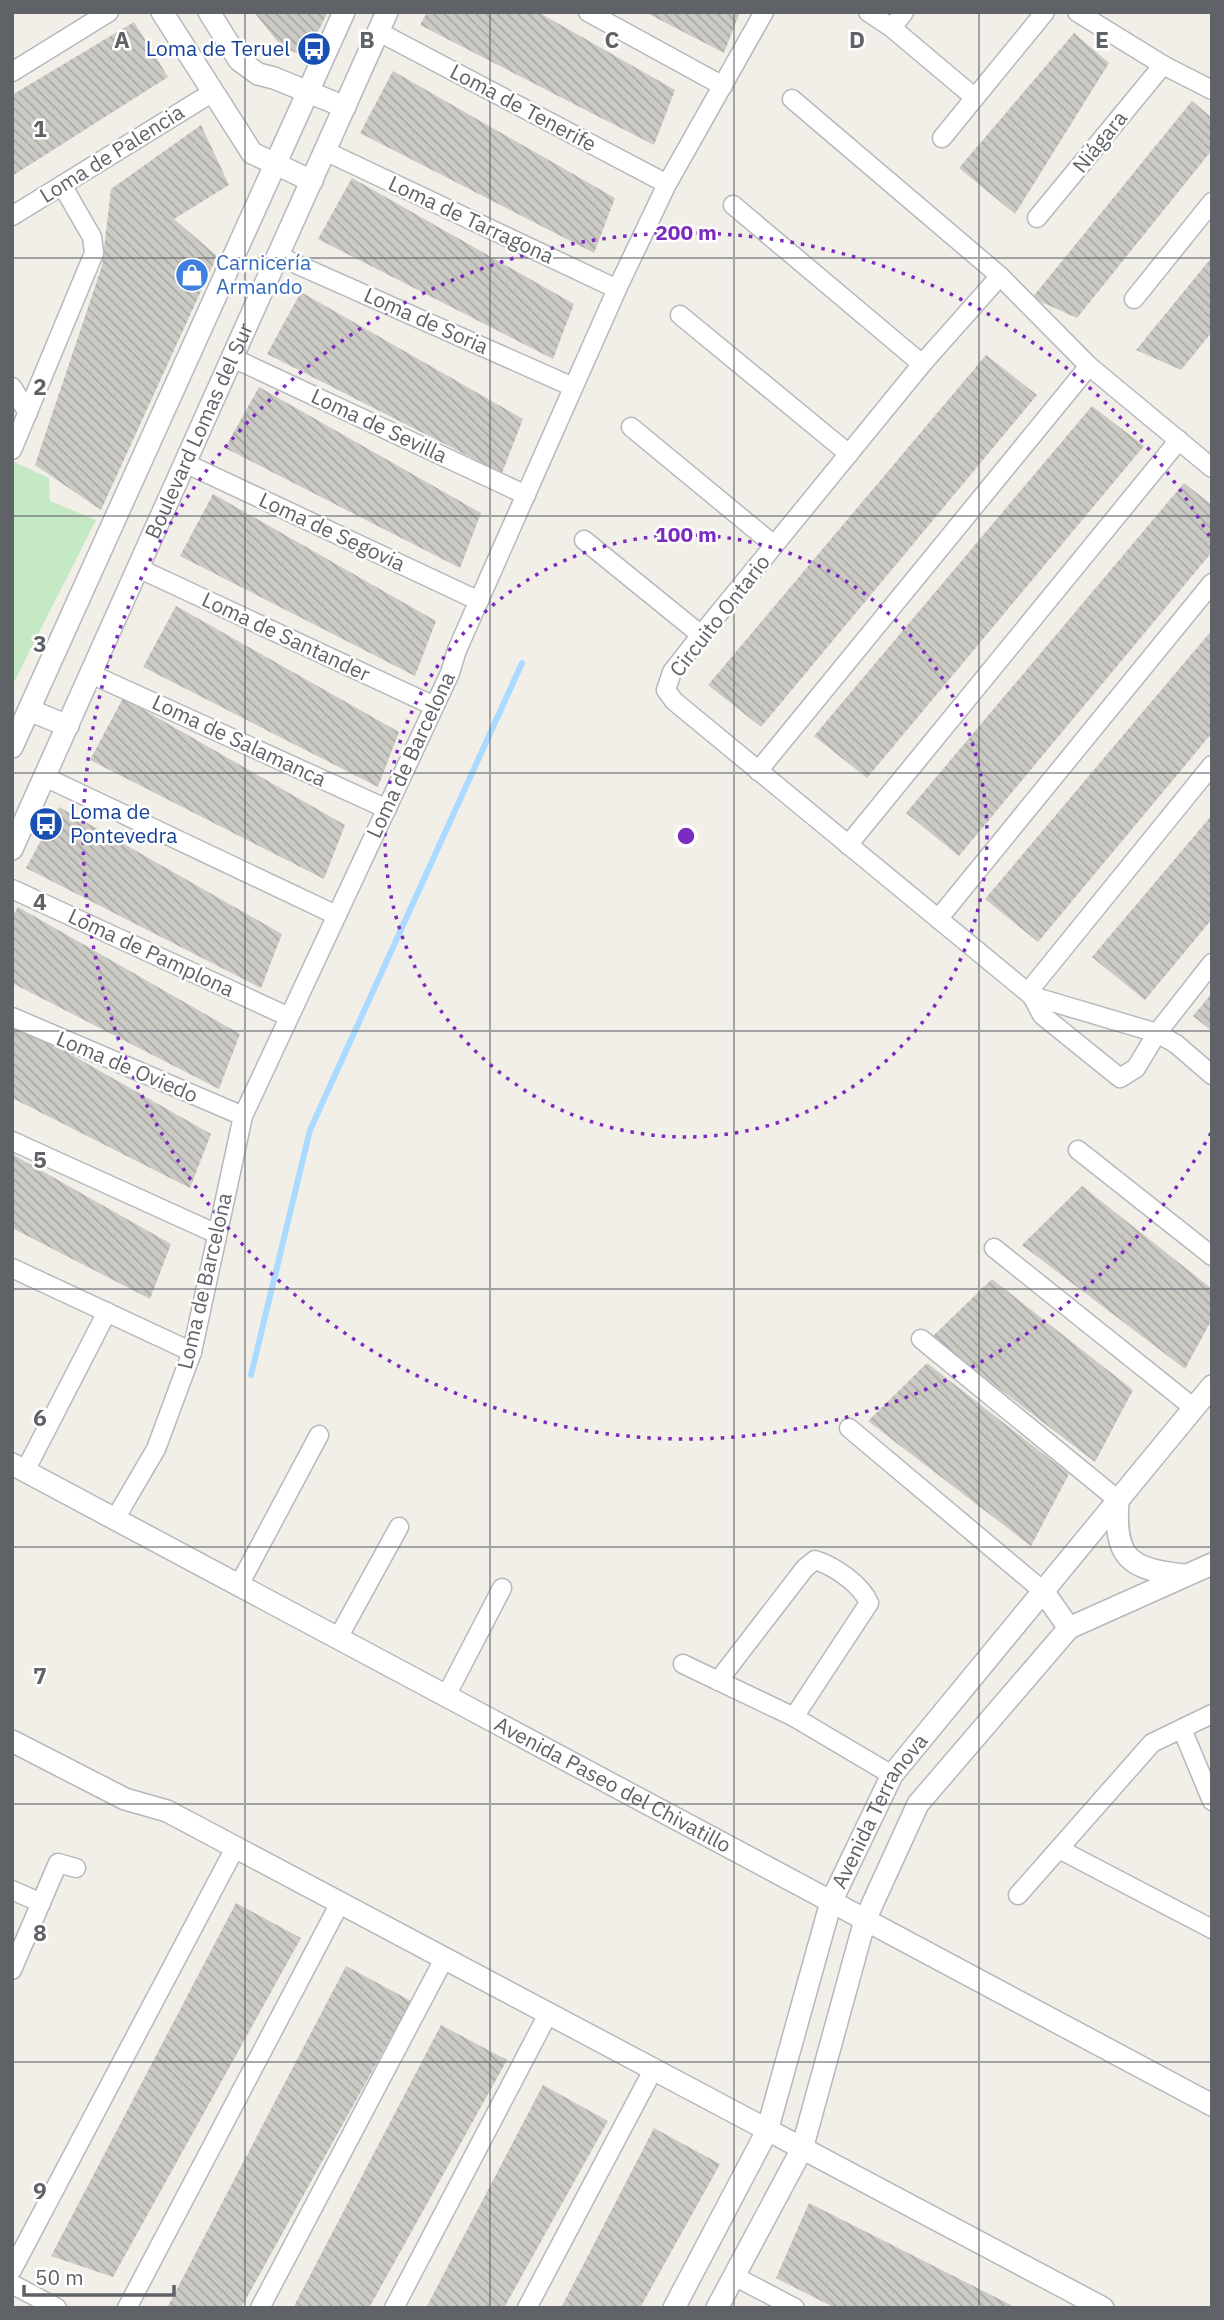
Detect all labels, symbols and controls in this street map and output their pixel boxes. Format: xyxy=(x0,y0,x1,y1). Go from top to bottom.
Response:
text: A xyxy=(114,24,130,54)
text: B xyxy=(359,24,375,54)
text: C xyxy=(605,24,620,54)
text: D xyxy=(849,24,865,54)
text: E xyxy=(1095,24,1109,54)
bus stop icon: Loma de Teruel xyxy=(295,30,333,68)
place label: Loma de Teruel xyxy=(146,34,290,62)
street label: Loma de Tenerife xyxy=(445,57,602,158)
street label: Loma de Palencia xyxy=(34,98,189,209)
street label: Niágara xyxy=(1066,104,1133,178)
text: 1 xyxy=(33,113,47,143)
street label: Loma de Tarragona xyxy=(384,168,559,270)
text: 200 m xyxy=(655,218,717,246)
place label: Carnicería Armando xyxy=(216,248,311,300)
shop icon: Carnicería Armando xyxy=(173,256,211,294)
street label: Loma de Soria xyxy=(360,280,493,360)
street label: Boulevard Lomas del Sur xyxy=(138,318,259,543)
text: 2 xyxy=(33,371,47,401)
street label: Loma de Sevilla xyxy=(307,381,452,469)
street label: Loma de Segovia xyxy=(255,485,410,577)
text: 100 m xyxy=(655,520,717,548)
street label: Circuito Ontario xyxy=(663,549,776,682)
street label: Loma de Santander xyxy=(198,585,375,687)
text: 3 xyxy=(33,628,47,658)
street label: Loma de Barcelona xyxy=(359,667,461,842)
street label: Loma de Salamanca xyxy=(148,688,331,793)
place label: Loma de Pontevedra xyxy=(70,797,177,849)
bus stop icon: Loma de Pontevedra xyxy=(27,805,65,843)
centre of rings xyxy=(674,824,698,848)
text: 4 xyxy=(33,886,47,916)
street label: Loma de Pamplona xyxy=(64,901,239,1003)
street label: Loma de Oviedo xyxy=(52,1024,202,1109)
text: 5 xyxy=(33,1144,47,1174)
street label: Loma de Barcelona xyxy=(170,1190,238,1372)
text: 6 xyxy=(33,1402,47,1432)
text: 7 xyxy=(33,1660,47,1690)
street label: Avenida Paseo del Chivatillo xyxy=(490,1709,736,1859)
street label: Avenida Terranova xyxy=(825,1727,933,1893)
text: 8 xyxy=(33,1917,47,1947)
text: 9 xyxy=(33,2175,47,2205)
scale bar xyxy=(24,2254,175,2298)
text: 50 m xyxy=(35,2263,84,2291)

